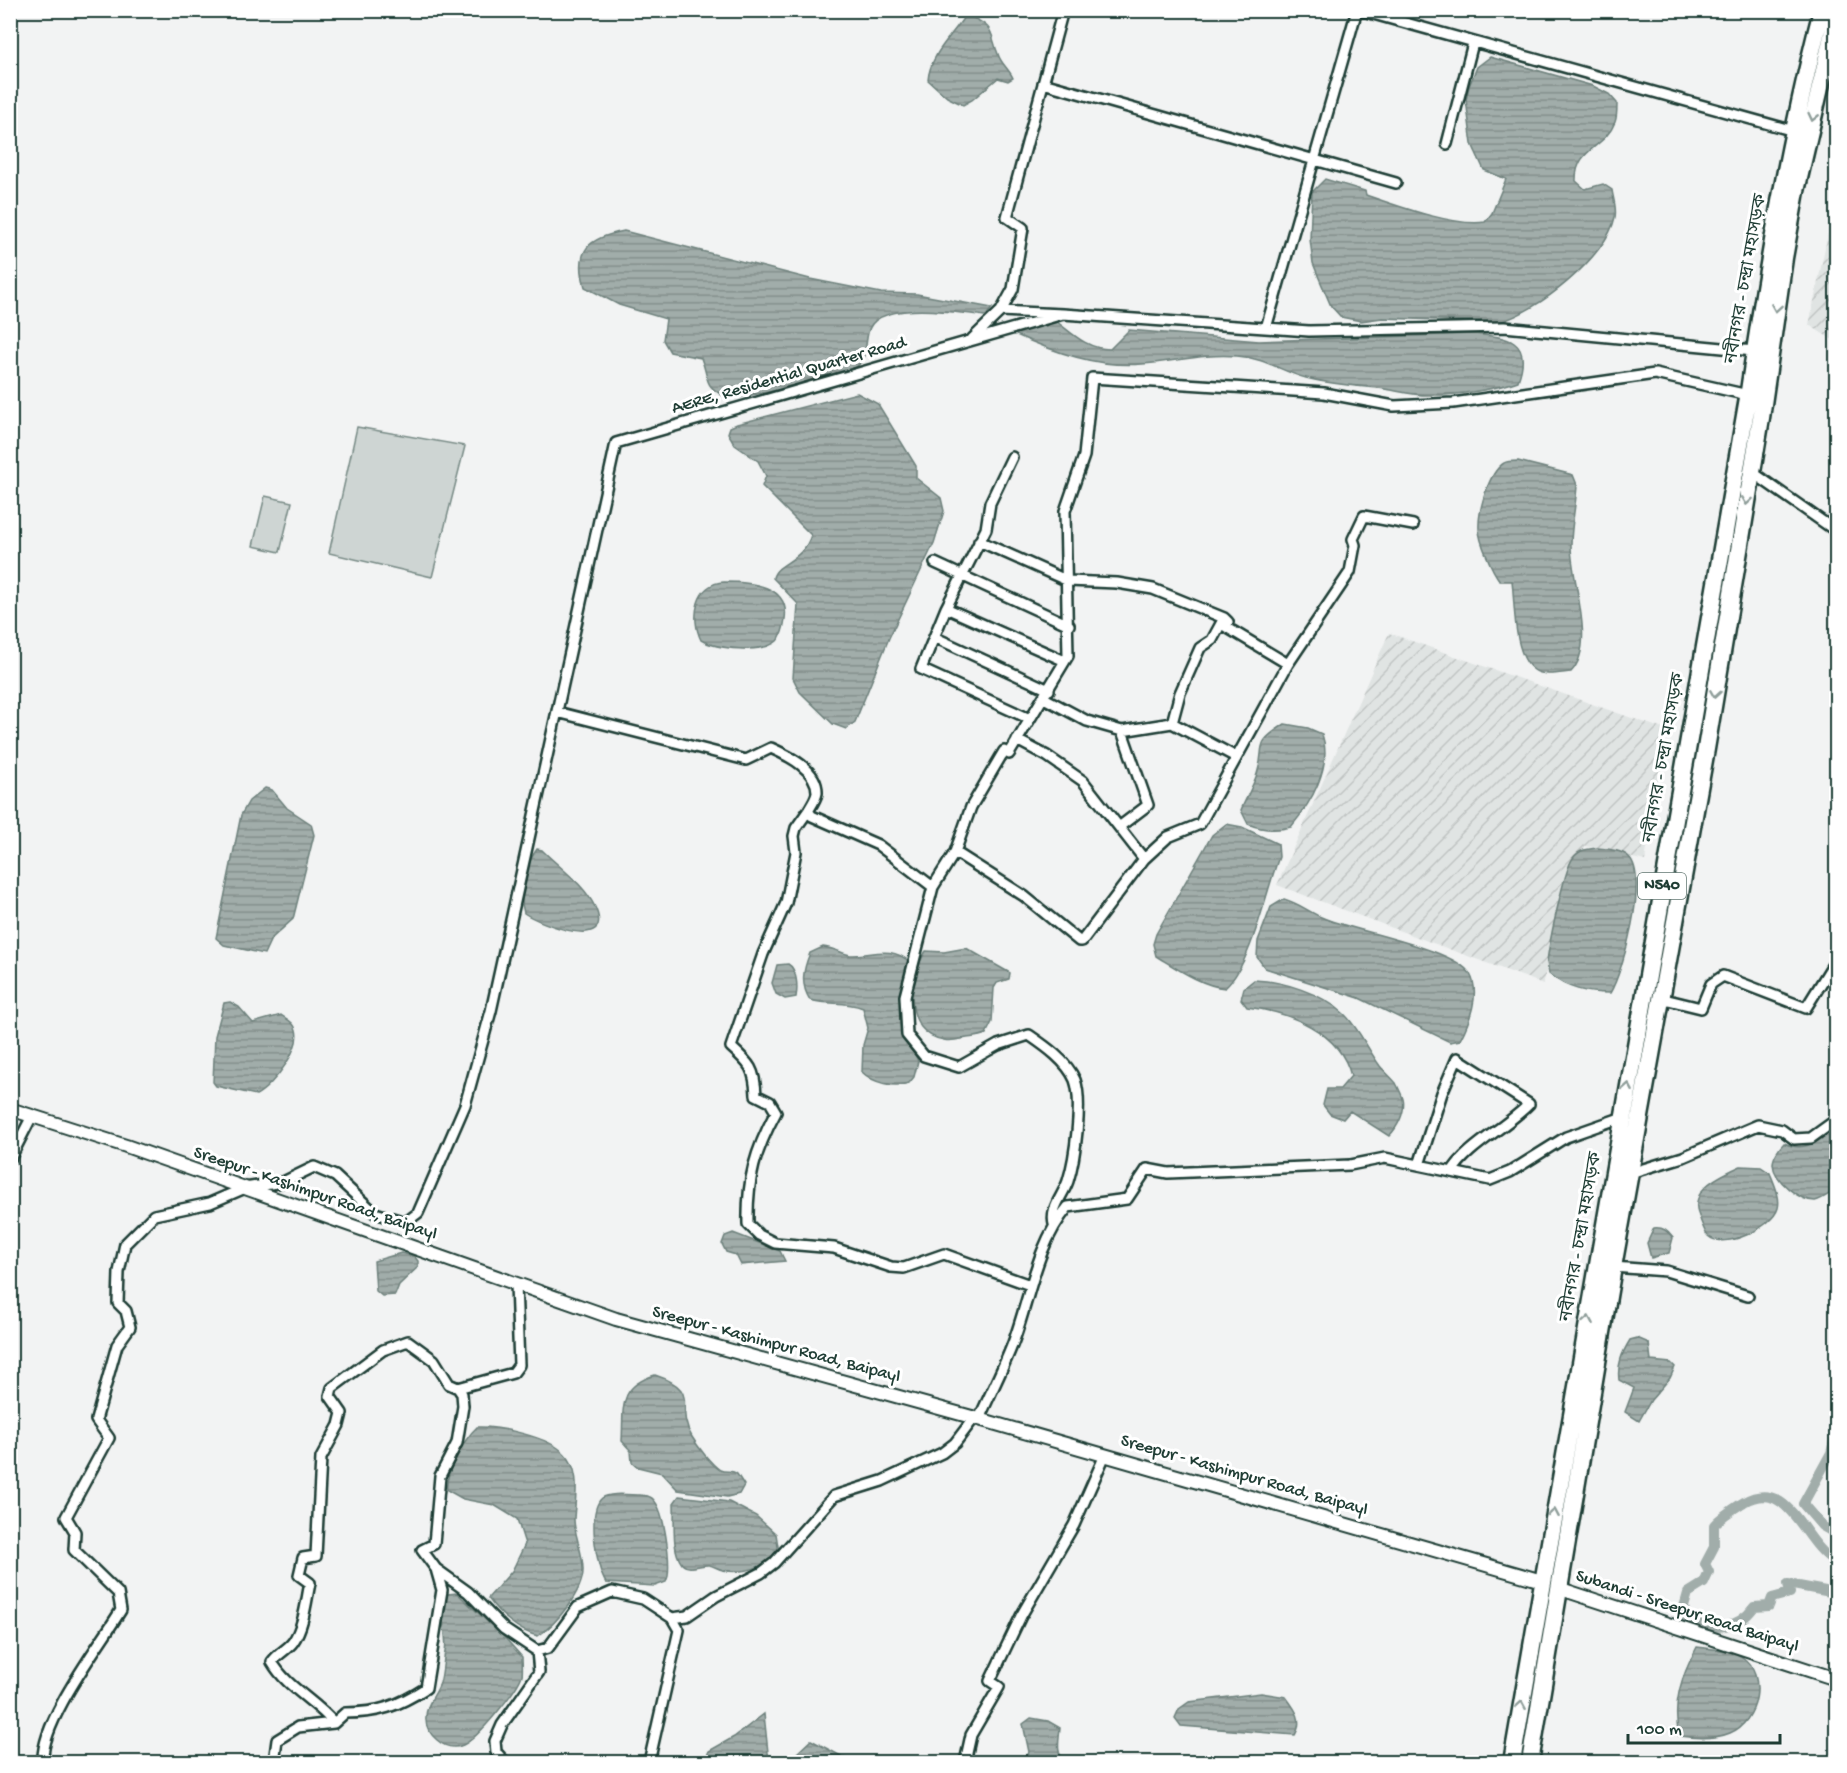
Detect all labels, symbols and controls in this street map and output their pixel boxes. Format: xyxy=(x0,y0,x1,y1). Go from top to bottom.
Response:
one-way arrow xyxy=(1807,112,1820,122)
street label: নবীনগর - চন্দ্রা মহাসড়ক xyxy=(1720,192,1772,367)
one-way arrow xyxy=(1771,304,1783,313)
street label: AERE, Residential Quarter Road xyxy=(669,332,910,420)
one-way arrow xyxy=(1741,496,1754,506)
street label: নবীনগর - চন্দ্রা মহাসড়ক xyxy=(1638,671,1690,846)
one-way arrow xyxy=(1710,689,1722,698)
road number: N540 xyxy=(1638,873,1686,899)
one-way arrow xyxy=(1621,1082,1634,1092)
street label: Sreepur - Kashimpur Road, Baipayl xyxy=(191,1142,439,1246)
street label: নবীনগর - চন্দ্রা মহাসড়ক xyxy=(1555,1150,1607,1325)
street label: Sreepur - Kashimpur Road, Baipayl xyxy=(650,1302,902,1388)
one-way arrow xyxy=(1581,1316,1593,1325)
street label: Sreepur - Kashimpur Road, Baipayl xyxy=(1118,1431,1370,1521)
one-way arrow xyxy=(1548,1508,1560,1517)
street label: Subandi - Sreepur Road Baipayl xyxy=(1573,1566,1801,1658)
one-way arrow xyxy=(1515,1700,1527,1709)
scale bar xyxy=(1628,1707,1780,1745)
text: 100 m xyxy=(1636,1720,1682,1741)

